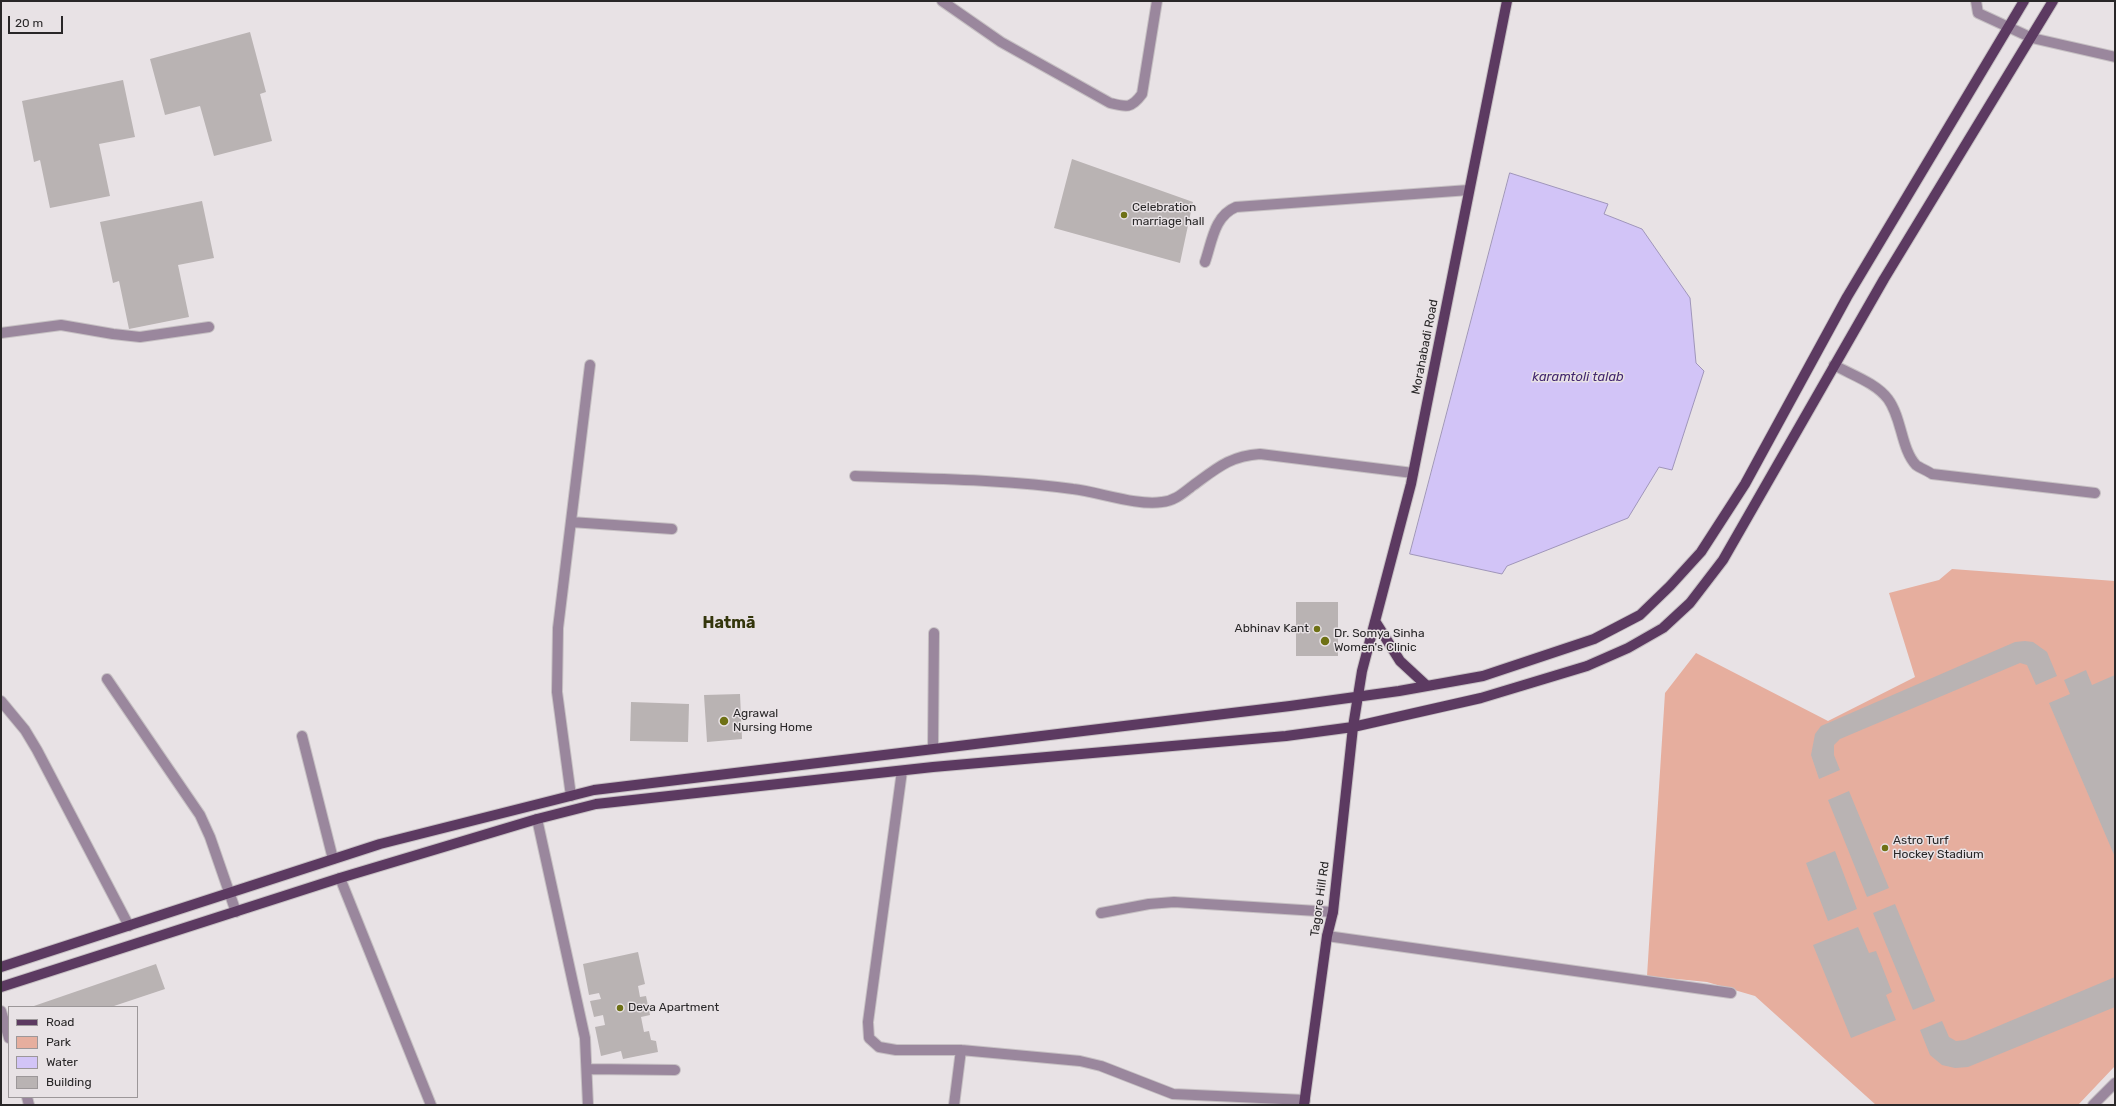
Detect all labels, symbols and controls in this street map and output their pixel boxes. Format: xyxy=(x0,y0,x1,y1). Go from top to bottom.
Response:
scale bar xyxy=(10,8,65,34)
text: 20 m xyxy=(15,16,43,30)
place label: Celebration marriage hall xyxy=(1132,201,1205,229)
marker: Celebration marriage hall xyxy=(1119,210,1129,220)
street label: Morahabadi Road xyxy=(1409,298,1441,396)
water label: karamtoli talab xyxy=(1532,369,1624,385)
district label: Hatmā xyxy=(703,613,755,633)
place label: Abhinav Kant xyxy=(1235,622,1309,636)
marker: Abhinav Kant xyxy=(1312,624,1322,634)
place label: Dr. Somya Sinha Women's Clinic xyxy=(1334,627,1425,655)
marker: Dr. Somya Sinha Women's Clinic xyxy=(1319,635,1331,647)
place label: Agrawal Nursing Home xyxy=(733,707,812,735)
marker: Agrawal Nursing Home xyxy=(718,715,730,727)
place label: Astro Turf Hockey Stadium xyxy=(1893,834,1984,862)
marker: Astro Turf Hockey Stadium xyxy=(1880,843,1890,853)
street label: Tagore Hill Rd xyxy=(1308,860,1332,938)
place label: Deva Apartment xyxy=(628,1001,719,1015)
marker: Deva Apartment xyxy=(615,1003,625,1013)
legend xyxy=(8,1006,138,1098)
text: Road xyxy=(46,1015,74,1029)
text: Park xyxy=(46,1035,71,1049)
text: Water xyxy=(46,1055,78,1069)
text: Building xyxy=(46,1075,92,1089)

